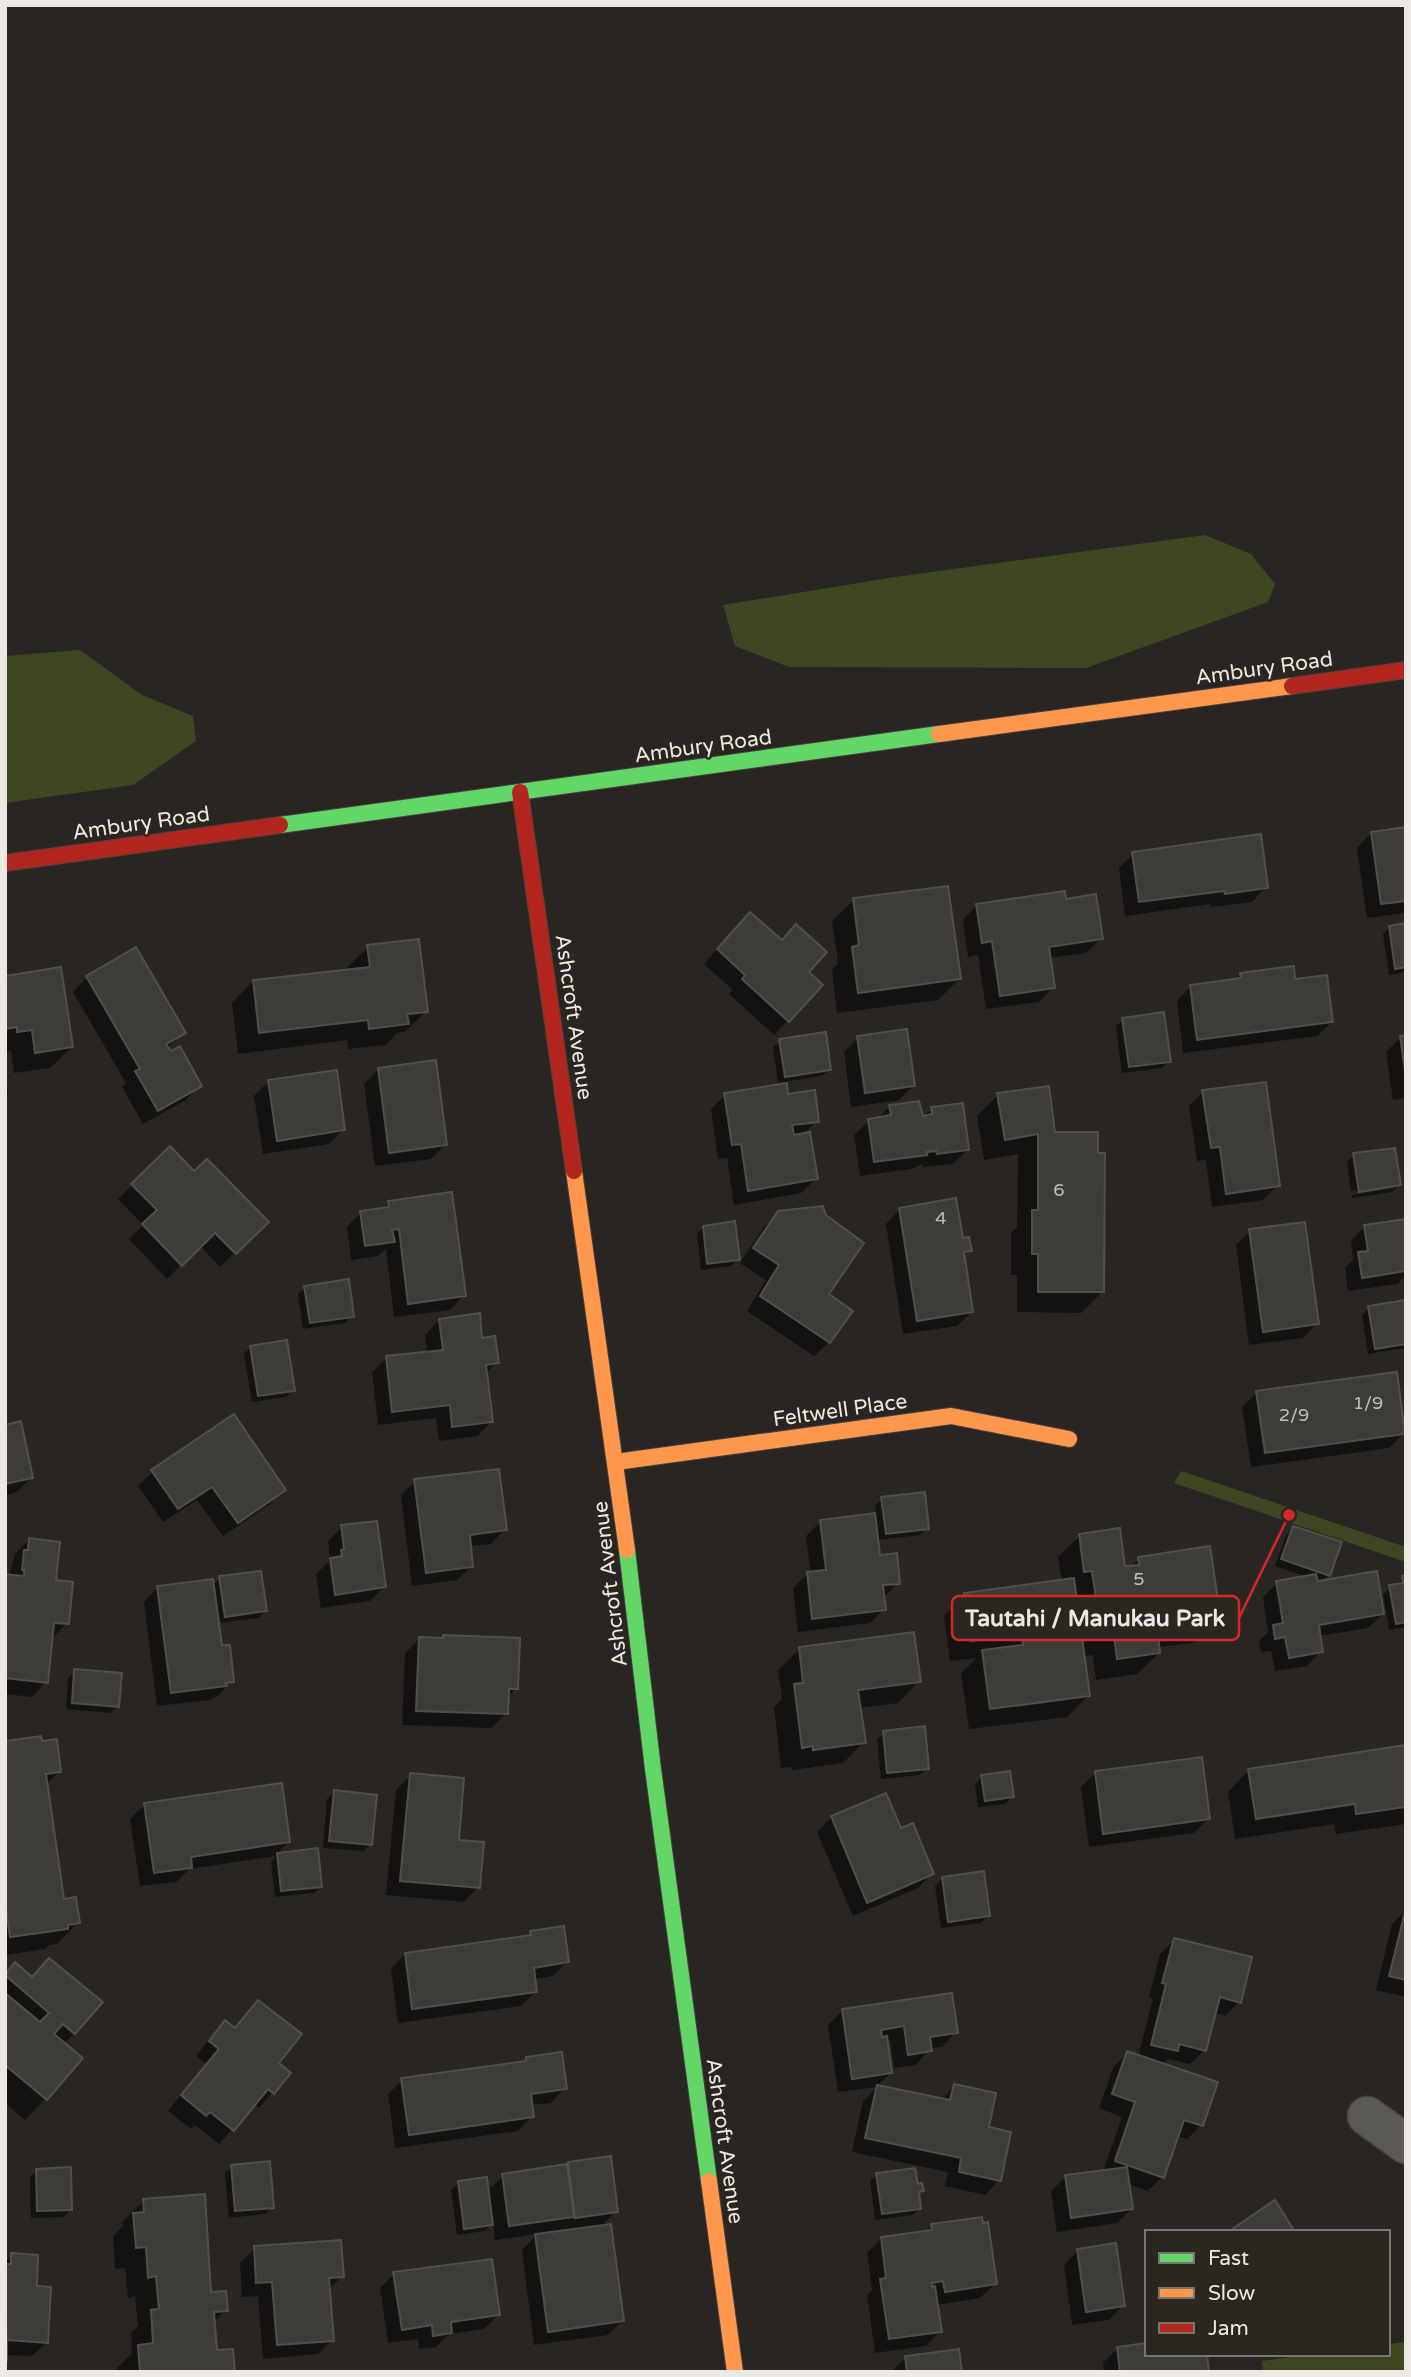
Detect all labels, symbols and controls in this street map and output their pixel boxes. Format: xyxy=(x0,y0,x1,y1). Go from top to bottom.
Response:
street label: Ambury Road xyxy=(1194,646,1334,691)
street label: Ambury Road xyxy=(633,724,773,769)
street label: Ambury Road xyxy=(71,801,211,846)
street label: Ashcroft Avenue xyxy=(550,933,597,1101)
house number: 6 xyxy=(1053,1179,1065,1201)
house number: 4 xyxy=(935,1207,947,1229)
street label: Feltwell Place xyxy=(771,1389,909,1432)
house number: 1/9 xyxy=(1353,1392,1383,1414)
house number: 2/9 xyxy=(1279,1404,1309,1426)
street label: Ashcroft Avenue xyxy=(588,1500,633,1668)
house number: 5 xyxy=(1133,1568,1145,1590)
callout: Tautahi / Manukau Park xyxy=(952,1596,1239,1640)
text: Tautahi / Manukau Park xyxy=(964,1605,1225,1633)
street label: Ashcroft Avenue xyxy=(701,2057,748,2225)
legend xyxy=(1145,2230,1390,2356)
text: Fast xyxy=(1208,2246,1249,2271)
text: Slow xyxy=(1208,2281,1256,2306)
text: Jam xyxy=(1208,2316,1249,2341)

